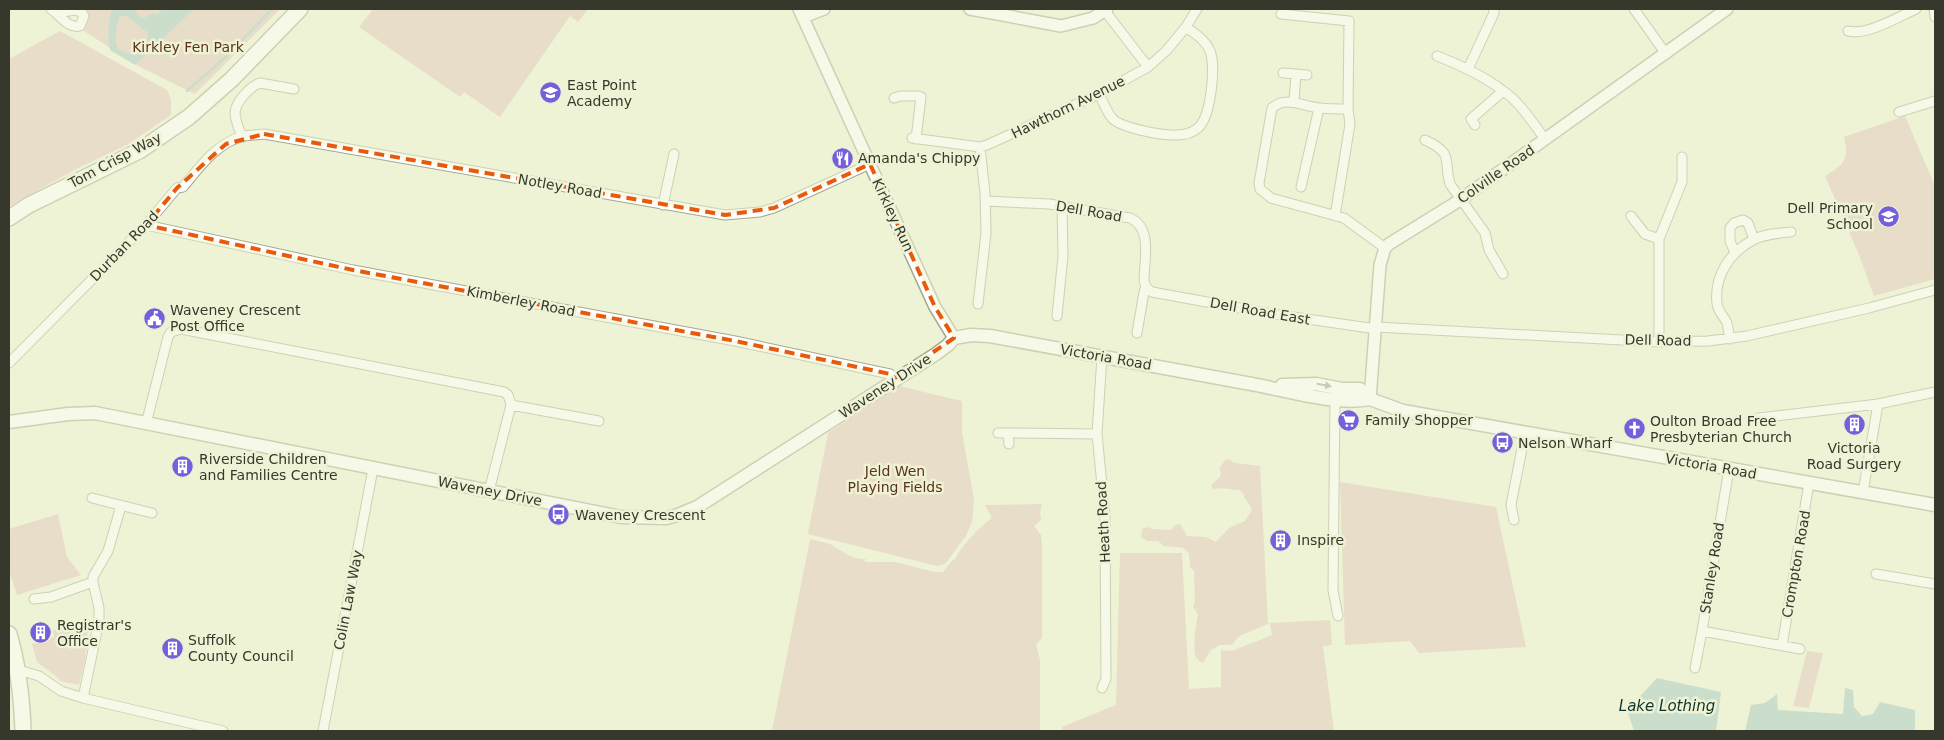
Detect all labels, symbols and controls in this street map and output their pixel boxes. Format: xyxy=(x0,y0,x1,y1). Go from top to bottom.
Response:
park label: Kirkley Fen Park xyxy=(132,39,245,55)
street label: Hawthorn Avenue xyxy=(1009,73,1127,141)
place label: East Point Academy xyxy=(567,77,637,109)
school or university icon: East Point Academy xyxy=(539,81,563,105)
street label: Tom Crisp Way xyxy=(65,129,164,192)
street label: Colville Road xyxy=(1454,142,1538,206)
restaurant icon: Amanda's Chippy xyxy=(830,146,854,170)
place label: Amanda's Chippy xyxy=(858,150,980,166)
street label: Notley Road xyxy=(517,171,603,201)
street label: Kirkley Run xyxy=(869,176,917,254)
street label: Dell Road xyxy=(1055,197,1123,225)
place label: Dell Primary School xyxy=(1787,200,1873,232)
school or university icon: Dell Primary School xyxy=(1877,204,1901,228)
street label: Durban Road xyxy=(87,208,161,284)
street label: Kimberley Road xyxy=(465,283,577,319)
street label: Dell Road East xyxy=(1209,294,1312,328)
place label: Waveney Crescent Post Office xyxy=(170,302,301,334)
public building icon: Waveney Crescent Post Office xyxy=(142,306,166,330)
street label: Dell Road xyxy=(1624,331,1692,349)
street label: Victoria Road xyxy=(1059,341,1153,373)
street label: Waveney Drive xyxy=(836,350,934,422)
one-way arrow xyxy=(1316,382,1332,390)
supermarket icon: Family Shopper xyxy=(1337,408,1361,432)
place label: Family Shopper xyxy=(1365,412,1473,428)
place label: Oulton Broad Free Presbyterian Church xyxy=(1650,413,1792,445)
building icon: Victoria Road Surgery xyxy=(1842,413,1866,437)
church icon: Oulton Broad Free Presbyterian Church xyxy=(1622,417,1646,441)
bus stop icon: Nelson Wharf xyxy=(1490,431,1514,455)
place label: Nelson Wharf xyxy=(1518,435,1613,451)
place label: Victoria Road Surgery xyxy=(1807,440,1901,472)
street label: Victoria Road xyxy=(1664,450,1758,482)
place label: Riverside Children and Families Centre xyxy=(199,451,338,483)
building icon: Riverside Children and Families Centre xyxy=(171,455,195,479)
park label: Jeld Wen Playing Fields xyxy=(848,463,942,495)
street label: Waveney Drive xyxy=(436,473,544,509)
street label: Heath Road xyxy=(1093,481,1113,563)
bus stop icon: Waveney Crescent xyxy=(547,503,571,527)
place label: Waveney Crescent xyxy=(575,507,706,523)
street label: Crompton Road xyxy=(1779,509,1813,619)
street label: Stanley Road xyxy=(1697,521,1727,615)
building icon: Inspire xyxy=(1269,528,1293,552)
place label: Inspire xyxy=(1297,532,1344,548)
street label: Colin Law Way xyxy=(330,549,366,651)
place label: Registrar's Office xyxy=(57,617,132,649)
building icon: Registrar's Office xyxy=(29,621,53,645)
place label: Suffolk County Council xyxy=(188,632,294,664)
building icon: Suffolk County Council xyxy=(160,636,184,660)
water label: Lake Lothing xyxy=(1619,697,1715,715)

